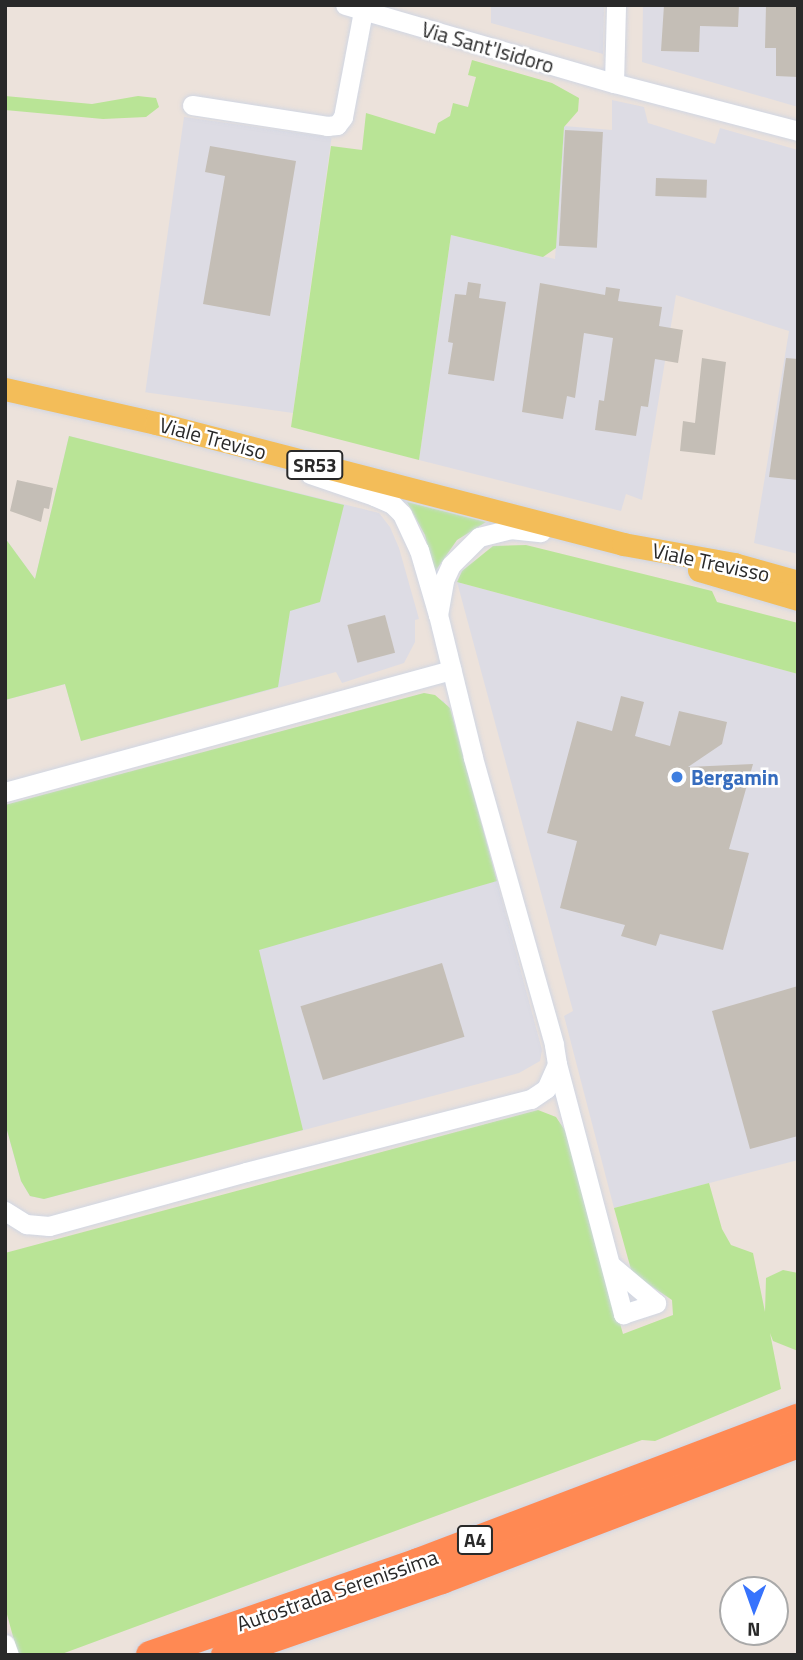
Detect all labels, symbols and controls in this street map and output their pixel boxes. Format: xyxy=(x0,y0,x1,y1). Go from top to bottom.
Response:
street label: Via Sant'Isidoro xyxy=(419,16,557,78)
street label: Viale Treviso xyxy=(157,412,269,464)
road number: SR53 xyxy=(285,450,345,480)
street label: Viale Trevisso xyxy=(650,537,772,587)
place label: Bergamin xyxy=(691,764,779,790)
marker: Bergamin xyxy=(669,769,685,785)
road number: A4 xyxy=(456,1524,494,1556)
street label: Autostrada Serenissima xyxy=(233,1544,441,1636)
north arrow xyxy=(719,1576,789,1646)
text: N xyxy=(747,1616,761,1645)

